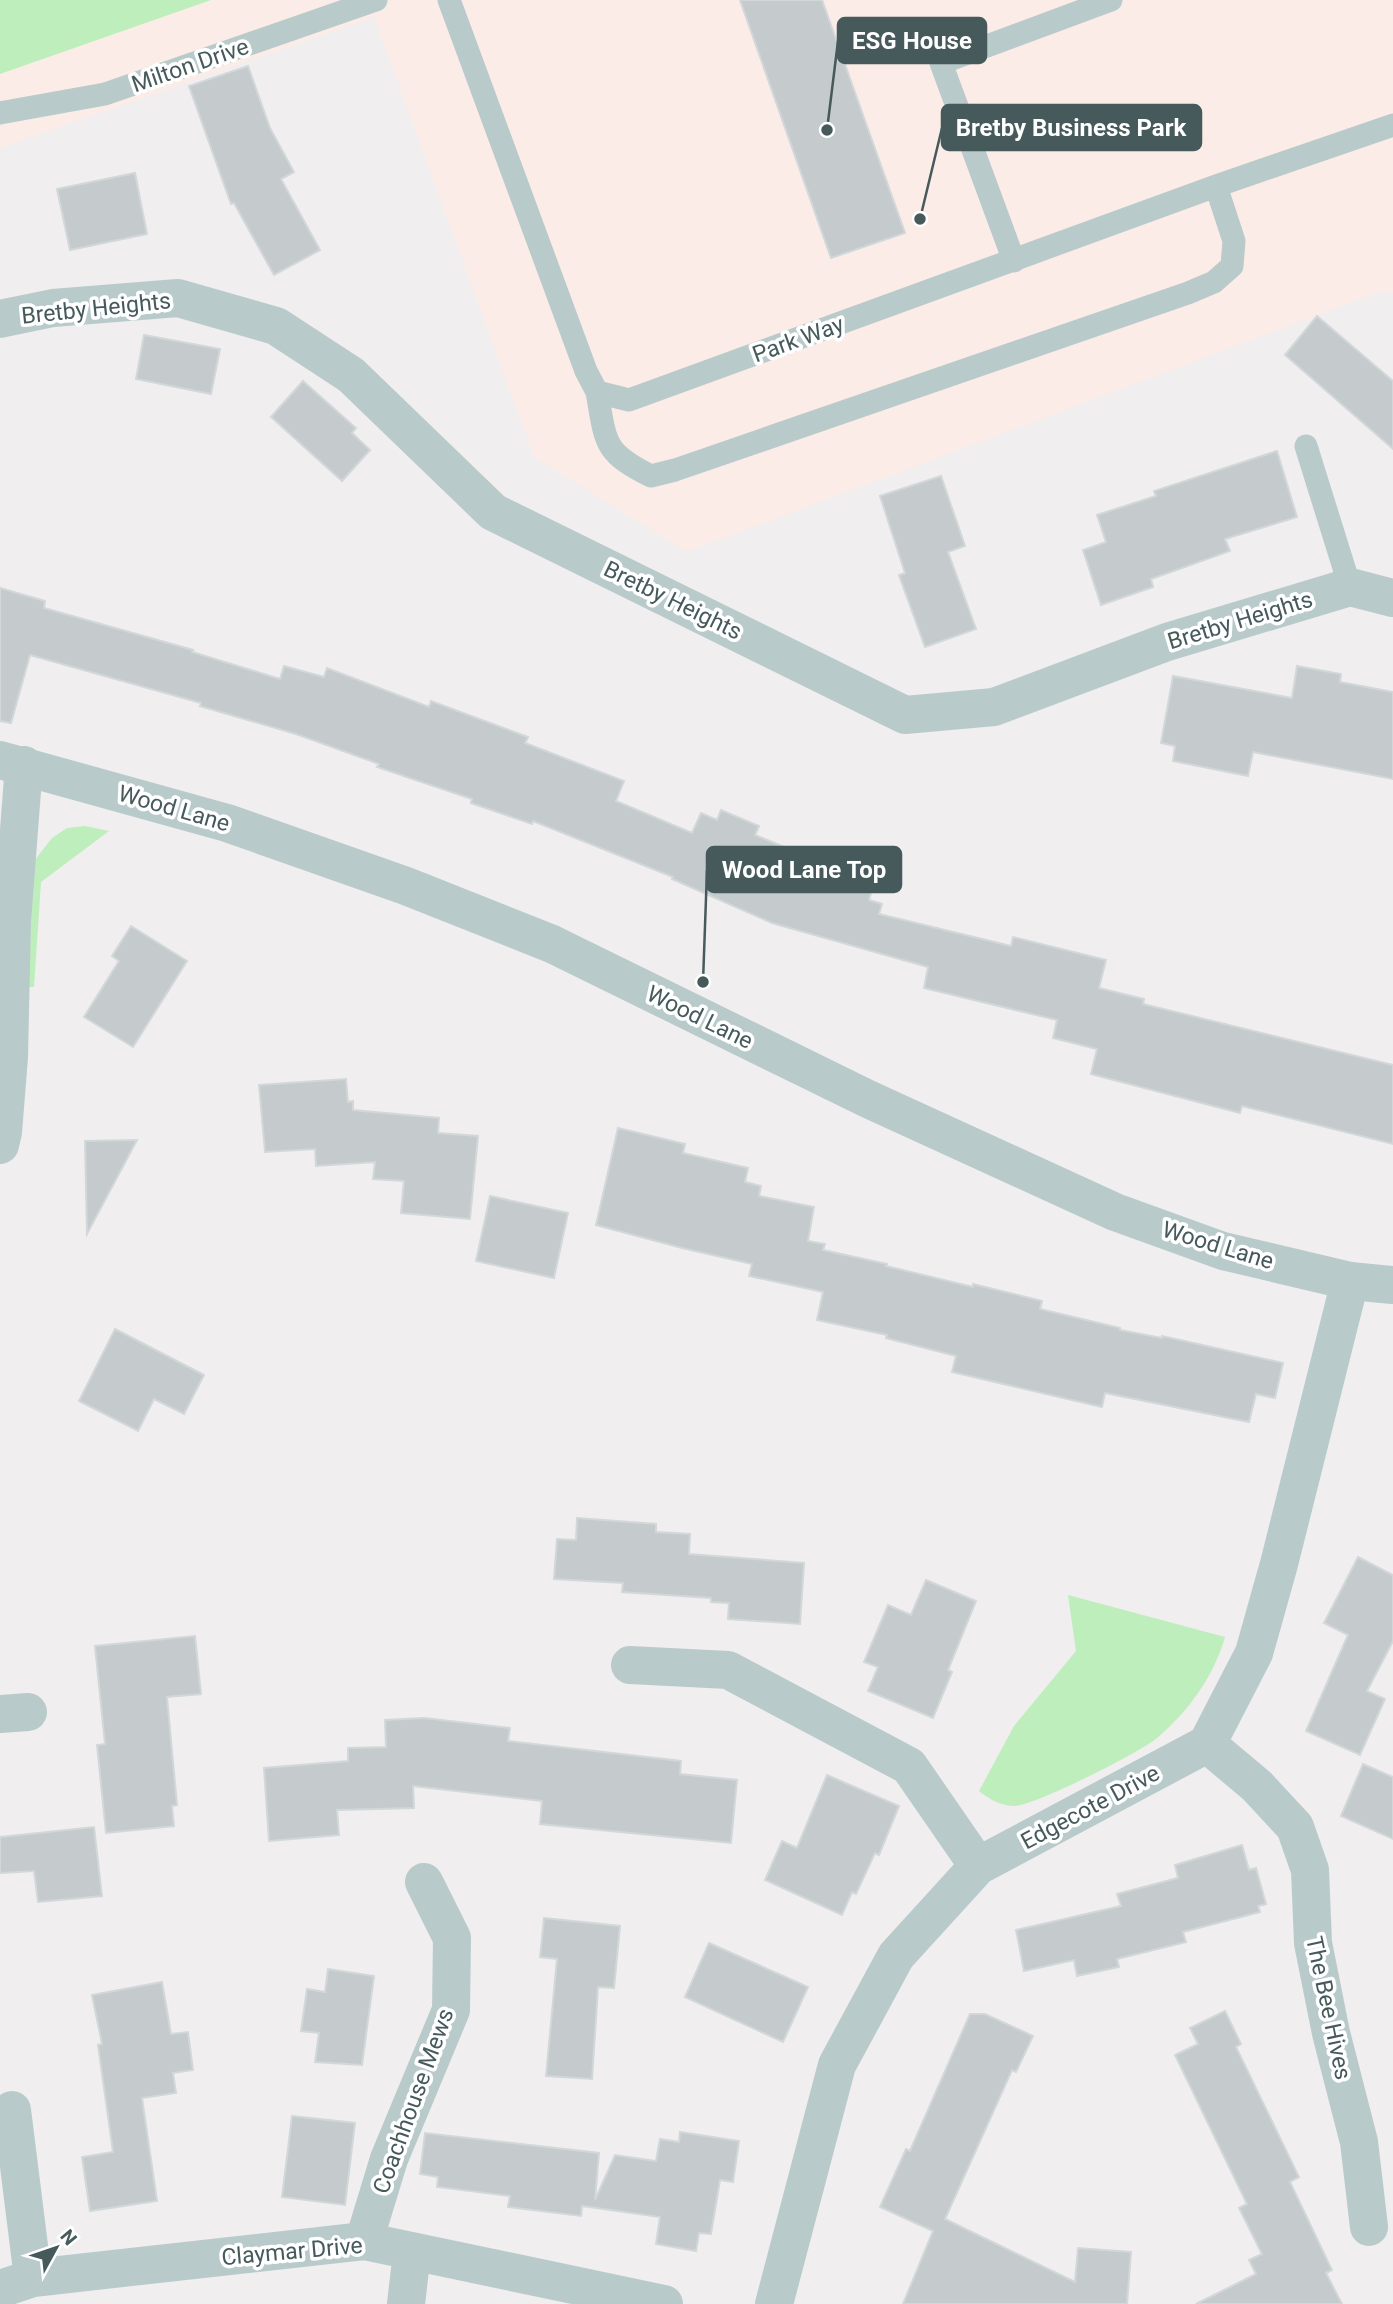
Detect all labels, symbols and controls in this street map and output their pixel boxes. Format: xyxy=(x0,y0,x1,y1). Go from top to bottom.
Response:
callout: ESG House xyxy=(838,18,986,63)
text: ESG House xyxy=(852,27,972,55)
street label: Milton Drive xyxy=(128,33,252,98)
callout: Bretby Business Park xyxy=(942,105,1201,150)
text: Bretby Business Park xyxy=(956,114,1188,142)
street label: Bretby Heights xyxy=(20,287,172,330)
street label: Park Way xyxy=(749,310,848,368)
street label: Bretby Heights xyxy=(599,555,746,646)
street label: Bretby Heights xyxy=(1164,586,1316,655)
street label: Wood Lane xyxy=(115,780,233,837)
callout: Wood Lane Top xyxy=(707,847,901,892)
text: Wood Lane Top xyxy=(722,856,886,884)
street label: Wood Lane xyxy=(642,980,757,1055)
street label: Wood Lane xyxy=(1159,1216,1277,1275)
street label: Edgecote Drive xyxy=(1016,1760,1164,1855)
street label: The Bee Hives xyxy=(1300,1934,1357,2082)
street label: Coachhouse Mews xyxy=(367,2005,459,2197)
north arrow xyxy=(21,2213,91,2283)
text: N xyxy=(56,2225,82,2250)
street label: Claymar Drive xyxy=(220,2232,364,2271)

